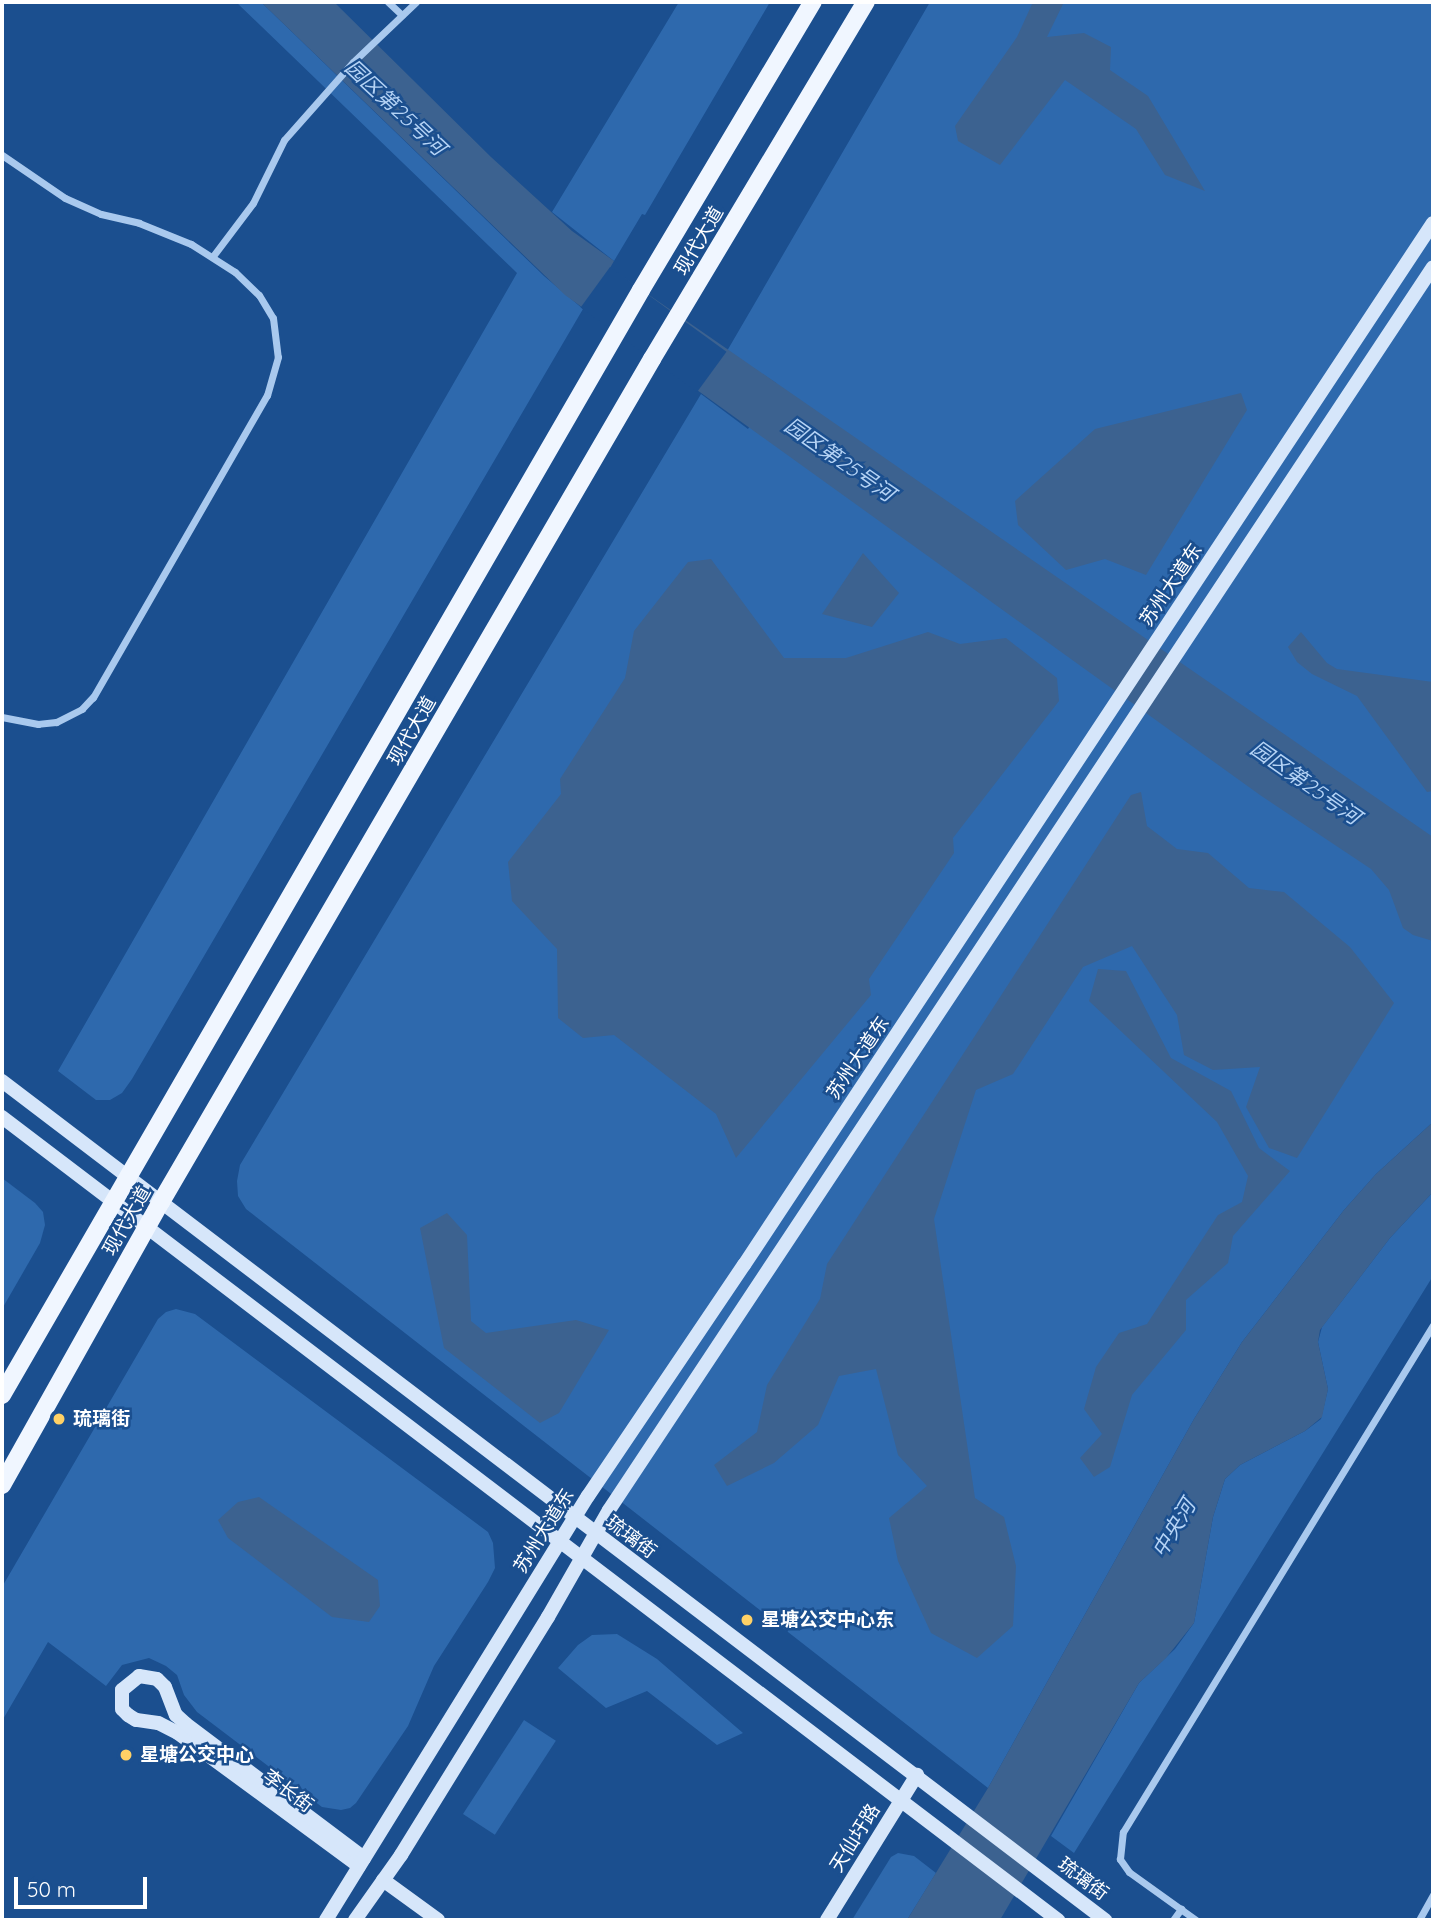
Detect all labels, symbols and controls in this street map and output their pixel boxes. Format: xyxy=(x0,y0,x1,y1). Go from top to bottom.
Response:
water label: 园区第25号河 xyxy=(341,54,451,160)
street label: 现代大道 xyxy=(670,203,728,279)
water label: 园区第25号河 xyxy=(780,412,900,506)
street label: 苏州大道东 xyxy=(1135,539,1207,631)
street label: 现代大道 xyxy=(383,692,441,770)
water label: 园区第25号河 xyxy=(1246,735,1366,829)
street label: 苏州大道东 xyxy=(822,1012,894,1104)
street label: 现代大道 xyxy=(98,1182,156,1260)
place label: 琉璃街 xyxy=(73,1408,130,1430)
marker: 琉璃街 xyxy=(51,1411,67,1427)
street label: 苏州大道东 xyxy=(509,1485,579,1577)
water label: 中央河 xyxy=(1146,1495,1200,1561)
street label: 琉璃街 xyxy=(601,1511,661,1563)
place label: 星塘公交中心东 xyxy=(761,1609,894,1631)
marker: 星塘公交中心东 xyxy=(739,1612,755,1628)
place label: 星塘公交中心 xyxy=(140,1744,254,1766)
marker: 星塘公交中心 xyxy=(118,1747,134,1763)
street label: 李长街 xyxy=(258,1765,318,1817)
street label: 天仙圩路 xyxy=(825,1800,885,1876)
street label: 琉璃街 xyxy=(1053,1853,1113,1905)
scale bar xyxy=(18,1862,150,1906)
text: 50 m xyxy=(27,1876,76,1902)

